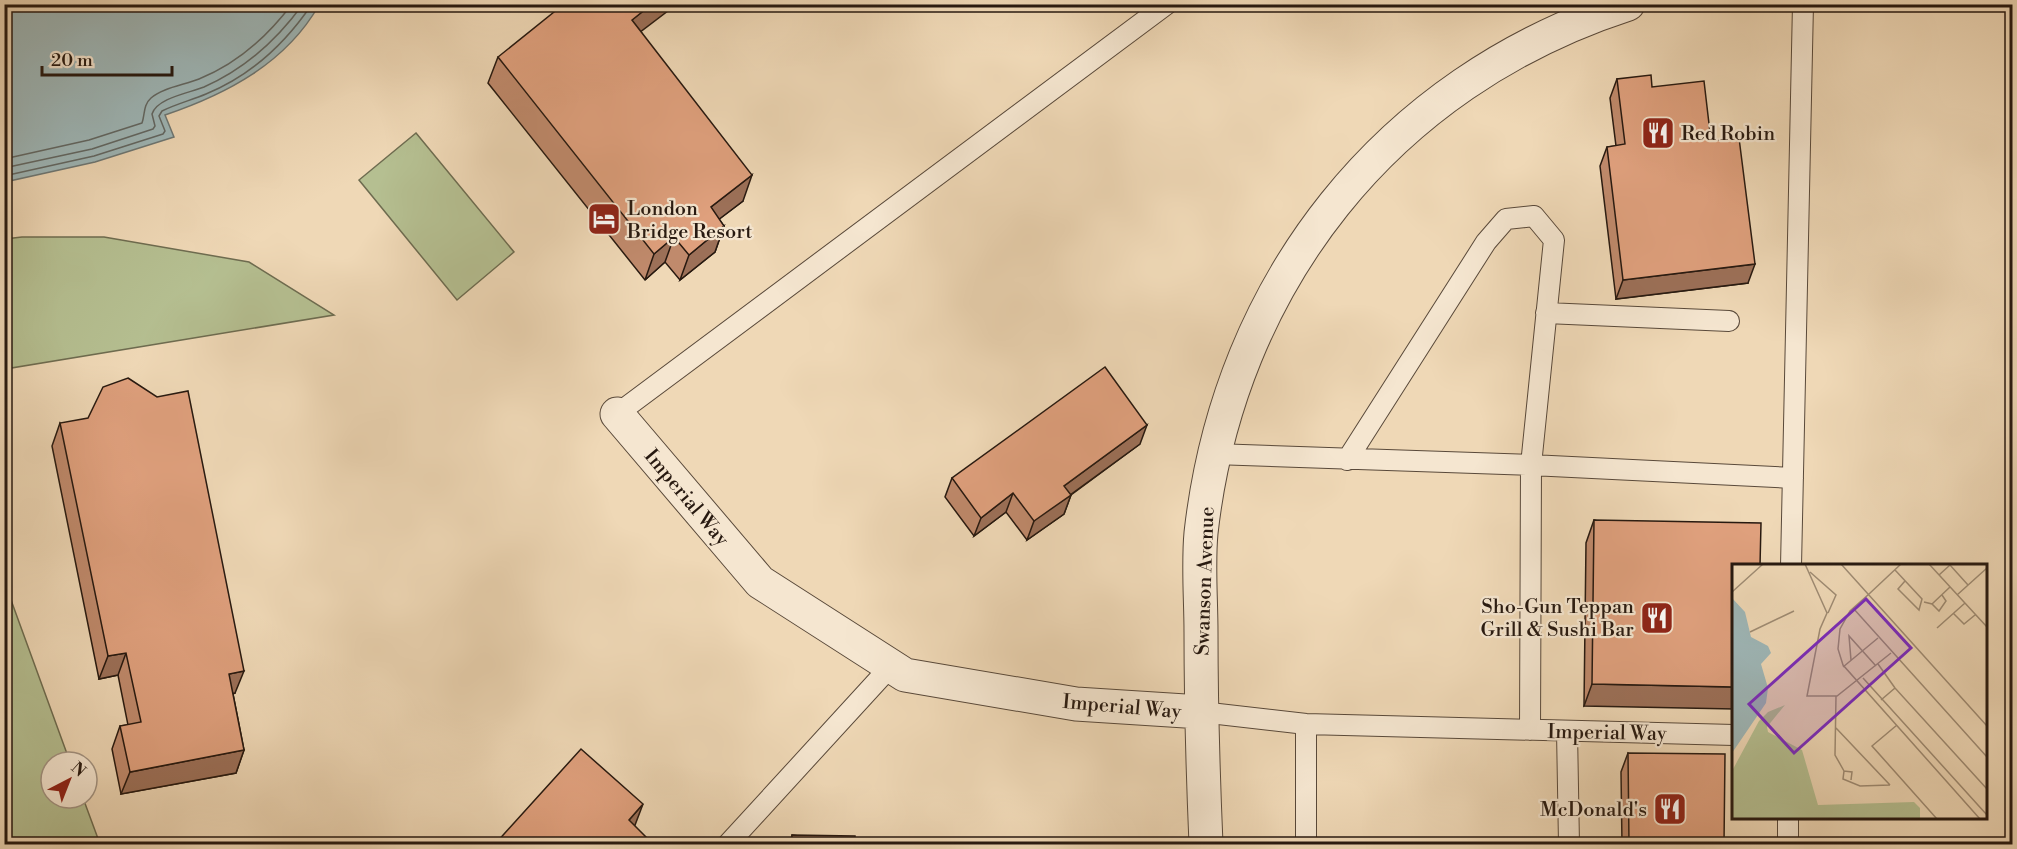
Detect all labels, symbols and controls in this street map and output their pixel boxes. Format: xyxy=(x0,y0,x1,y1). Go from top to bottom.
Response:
scale bar xyxy=(42,39,172,77)
text: 20 m xyxy=(51,49,93,72)
restaurant icon: Red Robin xyxy=(1640,115,1676,151)
place label: Red Robin xyxy=(1681,122,1775,147)
place label: London Bridge Resort xyxy=(626,197,752,245)
hotel icon: London Bridge Resort xyxy=(586,201,622,237)
street label: Imperial Way xyxy=(638,444,734,552)
street label: Swanson Avenue xyxy=(1190,506,1221,656)
inset map xyxy=(1732,564,1987,819)
place label: Sho-Gun Teppan Grill & Sushi Bar xyxy=(1480,595,1634,643)
restaurant icon: Sho-Gun Teppan Grill & Sushi Bar xyxy=(1639,600,1675,636)
street label: Imperial Way xyxy=(1061,690,1183,725)
street label: Imperial Way xyxy=(1547,720,1667,747)
north arrow xyxy=(39,750,99,810)
text: N xyxy=(67,758,90,781)
restaurant icon: McDonald's xyxy=(1652,791,1688,827)
place label: McDonald's xyxy=(1540,798,1647,823)

